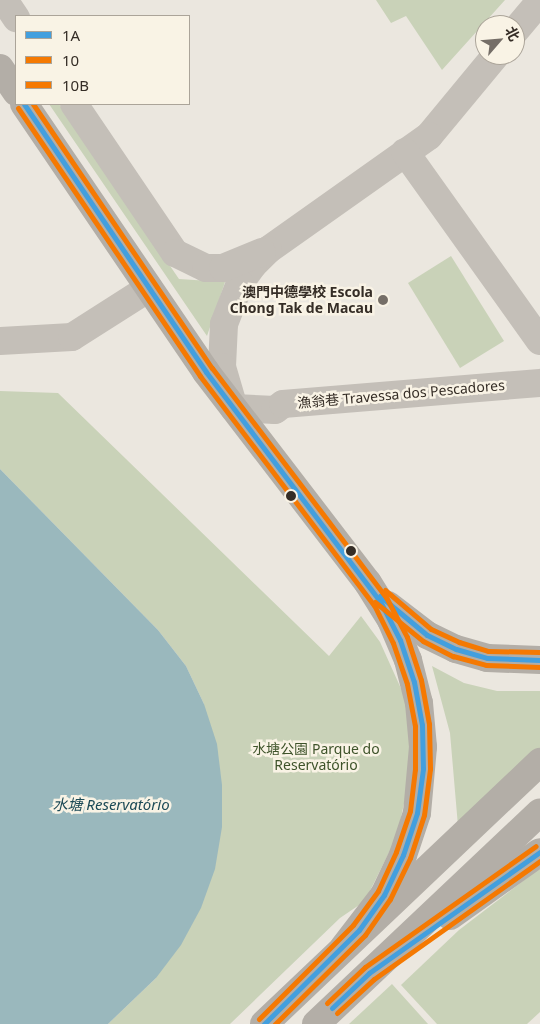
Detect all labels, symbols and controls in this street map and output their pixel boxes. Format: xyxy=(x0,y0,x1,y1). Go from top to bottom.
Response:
legend xyxy=(15,15,190,105)
north arrow xyxy=(475,15,525,65)
text: 北 xyxy=(501,23,525,44)
text: 1A xyxy=(62,25,80,45)
text: 10 xyxy=(62,50,79,70)
text: 10B xyxy=(62,75,89,95)
place label: 澳門中德學校 Escola Chong Tak de Macau xyxy=(230,284,373,316)
marker: 澳門中德學校 Escola Chong Tak de Macau xyxy=(377,294,389,306)
street label: 漁翁巷 Travessa dos Pescadores xyxy=(297,377,505,411)
unlabelled marker xyxy=(286,491,296,501)
unlabelled marker xyxy=(346,546,356,556)
park label: 水塘公園 Parque do Reservatório xyxy=(252,741,380,774)
water label: 水塘 Reservatório xyxy=(52,796,170,814)

